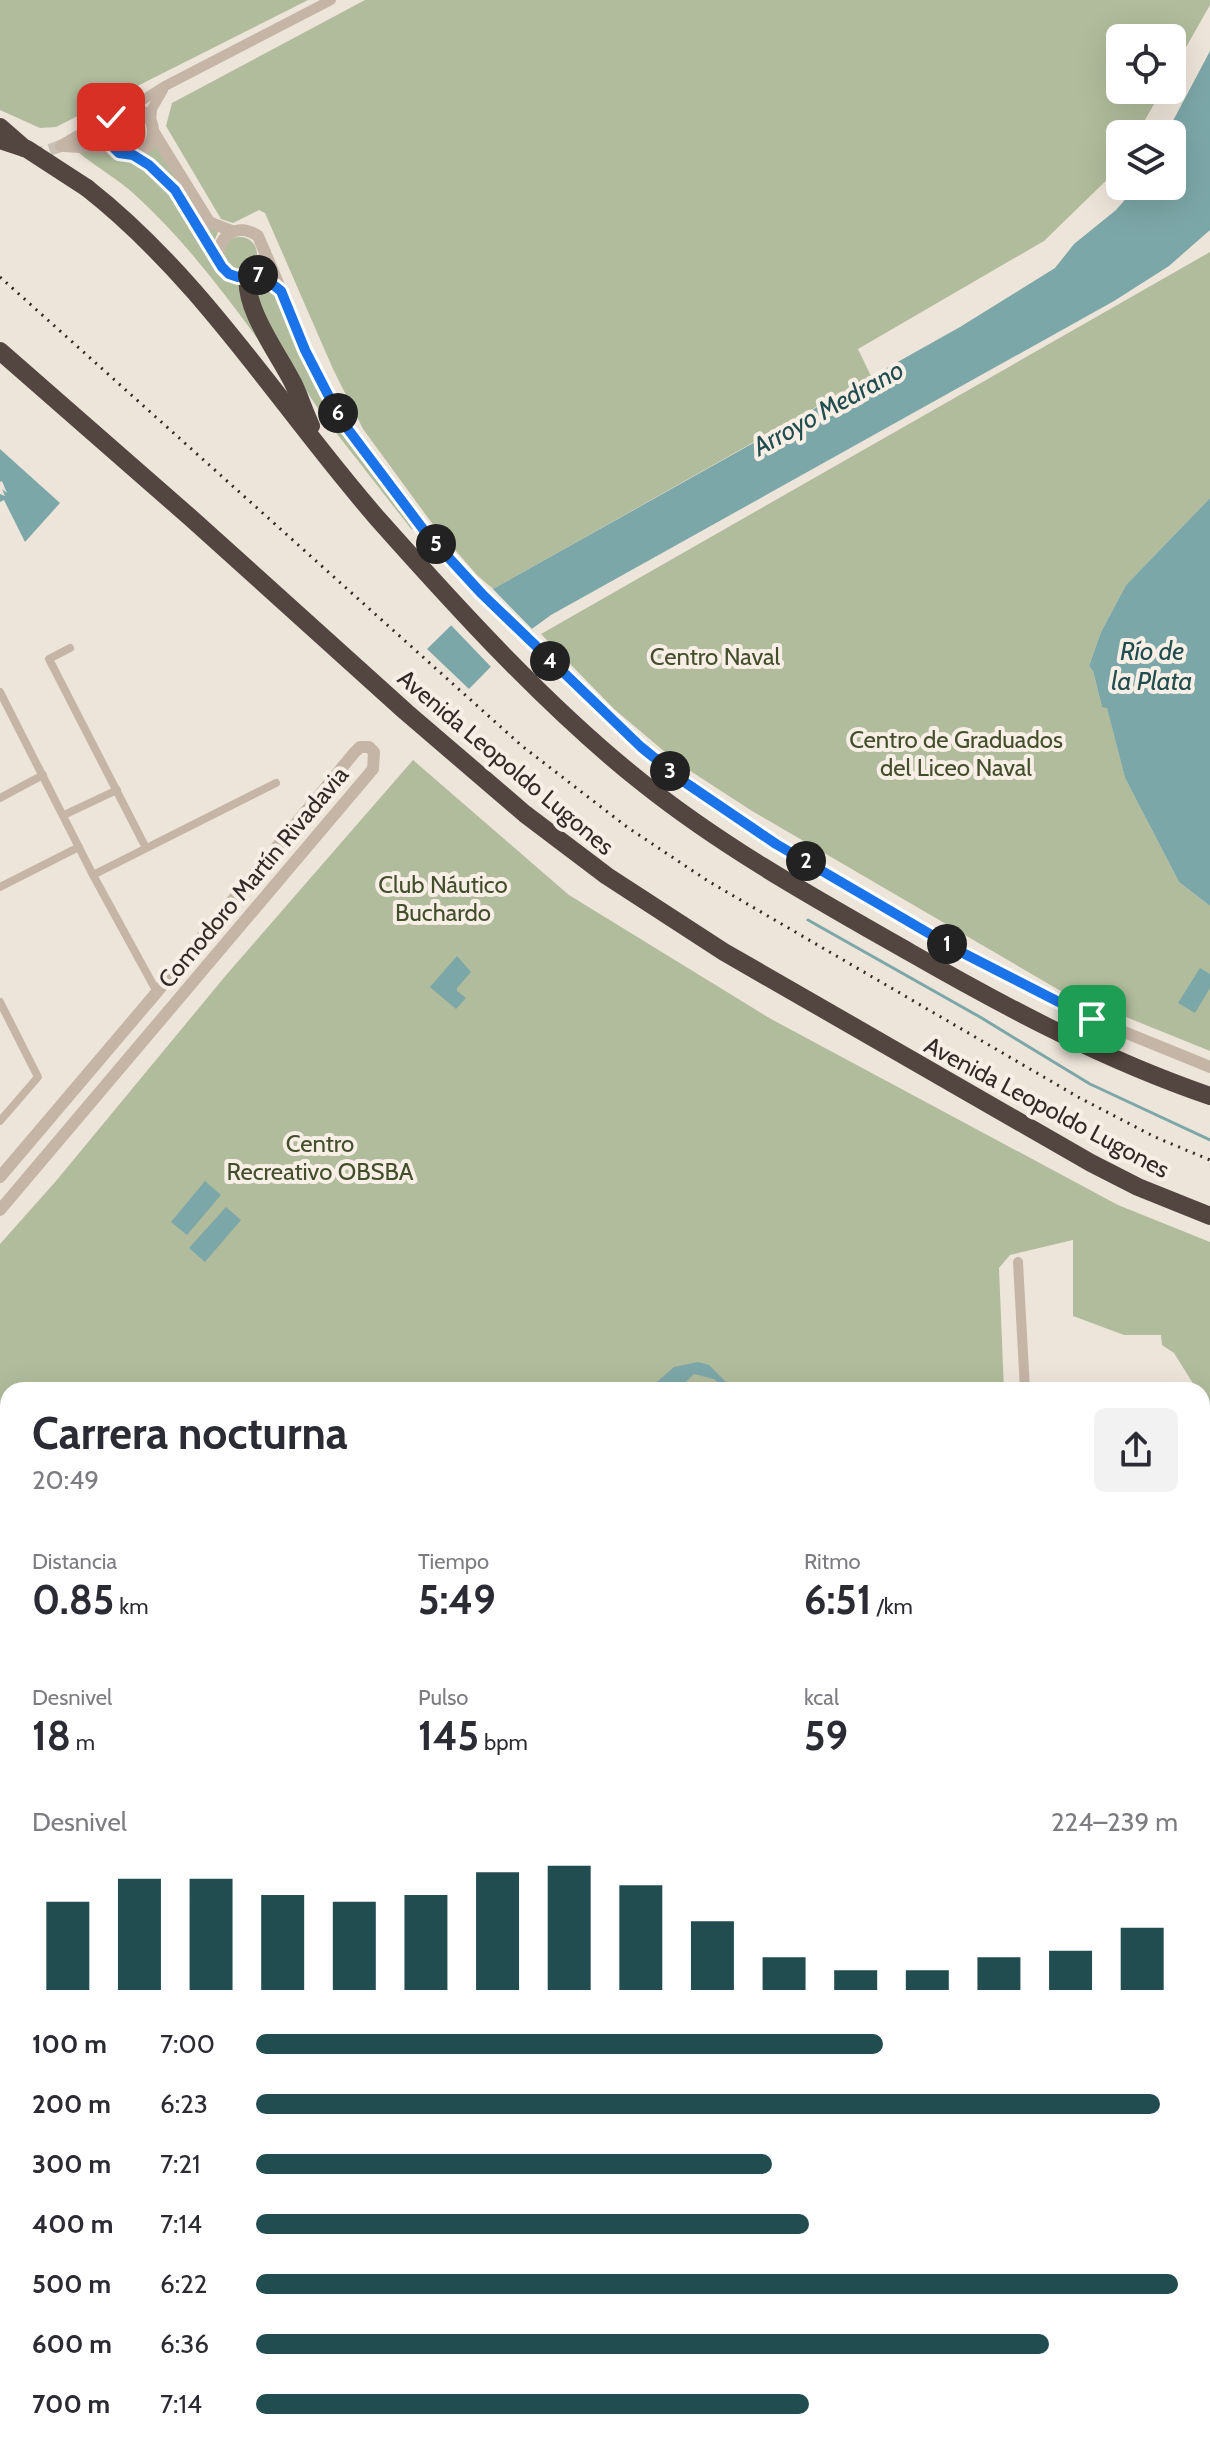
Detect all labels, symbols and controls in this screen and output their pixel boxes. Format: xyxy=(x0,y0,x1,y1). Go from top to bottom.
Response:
map controls xyxy=(1106,24,1186,200)
button: locate xyxy=(1106,24,1186,104)
pin xyxy=(77,83,145,151)
icon: check xyxy=(89,95,133,139)
button: layers xyxy=(1106,120,1186,200)
pin: 7 xyxy=(238,255,278,295)
text: 7 xyxy=(252,261,264,288)
water label: Arroyo Medrano xyxy=(746,353,909,463)
pin: 6 xyxy=(318,393,358,433)
text: 6 xyxy=(332,399,344,426)
pin: 5 xyxy=(416,524,456,564)
text: 5 xyxy=(430,530,442,557)
water label: Río de la Plata xyxy=(1111,635,1193,697)
pin: 4 xyxy=(530,641,570,681)
park label: Centro Naval xyxy=(650,642,781,671)
text: 4 xyxy=(543,647,557,674)
street label: Avenida Leopoldo Lugones xyxy=(392,663,620,861)
park label: Centro de Graduados del Liceo Naval xyxy=(849,725,1063,782)
pin: 3 xyxy=(650,751,690,791)
text: 3 xyxy=(664,757,676,784)
street label: Comodoro Martín Rivadavia xyxy=(152,760,354,994)
pin: 2 xyxy=(786,841,826,881)
text: 2 xyxy=(800,847,812,874)
park label: Club Náutico Buchardo xyxy=(378,870,508,927)
pin: 1 xyxy=(927,924,967,964)
text: 1 xyxy=(943,930,951,957)
pin xyxy=(1058,985,1126,1053)
icon: arrive xyxy=(1070,997,1114,1041)
street label: Avenida Leopoldo Lugones xyxy=(920,1030,1174,1184)
park label: Centro Recreativo OBSBA xyxy=(226,1129,414,1186)
text: Carrera nocturna xyxy=(32,1407,348,1460)
button: share xyxy=(1094,1408,1178,1492)
text: 20:49 xyxy=(32,1464,99,1496)
text: Distancia xyxy=(32,1548,117,1575)
text: Tiempo xyxy=(418,1548,489,1575)
text: Ritmo xyxy=(804,1548,861,1575)
text: 0.85 xyxy=(32,1575,114,1624)
text: 5:49 xyxy=(418,1575,496,1624)
text: 6:51 xyxy=(804,1575,872,1624)
text: km xyxy=(114,1593,148,1620)
text: /km xyxy=(872,1593,913,1620)
text: Desnivel xyxy=(32,1684,112,1711)
text: Pulso xyxy=(418,1684,468,1711)
text: kcal xyxy=(804,1684,839,1711)
text: 18 xyxy=(32,1711,71,1760)
text: 145 xyxy=(418,1711,479,1760)
text: 59 xyxy=(804,1711,848,1760)
text: m xyxy=(71,1729,95,1756)
text: bpm xyxy=(479,1729,528,1756)
text: Desnivel xyxy=(32,1806,127,1838)
text: 224–239 m xyxy=(1051,1806,1178,1838)
text: 100 m xyxy=(32,2028,107,2060)
text: 7:00 xyxy=(160,2028,215,2060)
text: 200 m xyxy=(32,2088,111,2120)
text: 6:23 xyxy=(160,2088,208,2120)
text: 300 m xyxy=(32,2148,111,2180)
text: 7:21 xyxy=(160,2148,201,2180)
text: 400 m xyxy=(32,2208,113,2240)
text: 7:14 xyxy=(160,2208,202,2240)
text: 500 m xyxy=(32,2268,111,2300)
text: 6:22 xyxy=(160,2268,207,2300)
text: 600 m xyxy=(32,2328,112,2360)
text: 6:36 xyxy=(160,2328,209,2360)
text: 700 m xyxy=(32,2388,110,2420)
text: 7:14 xyxy=(160,2388,202,2420)

